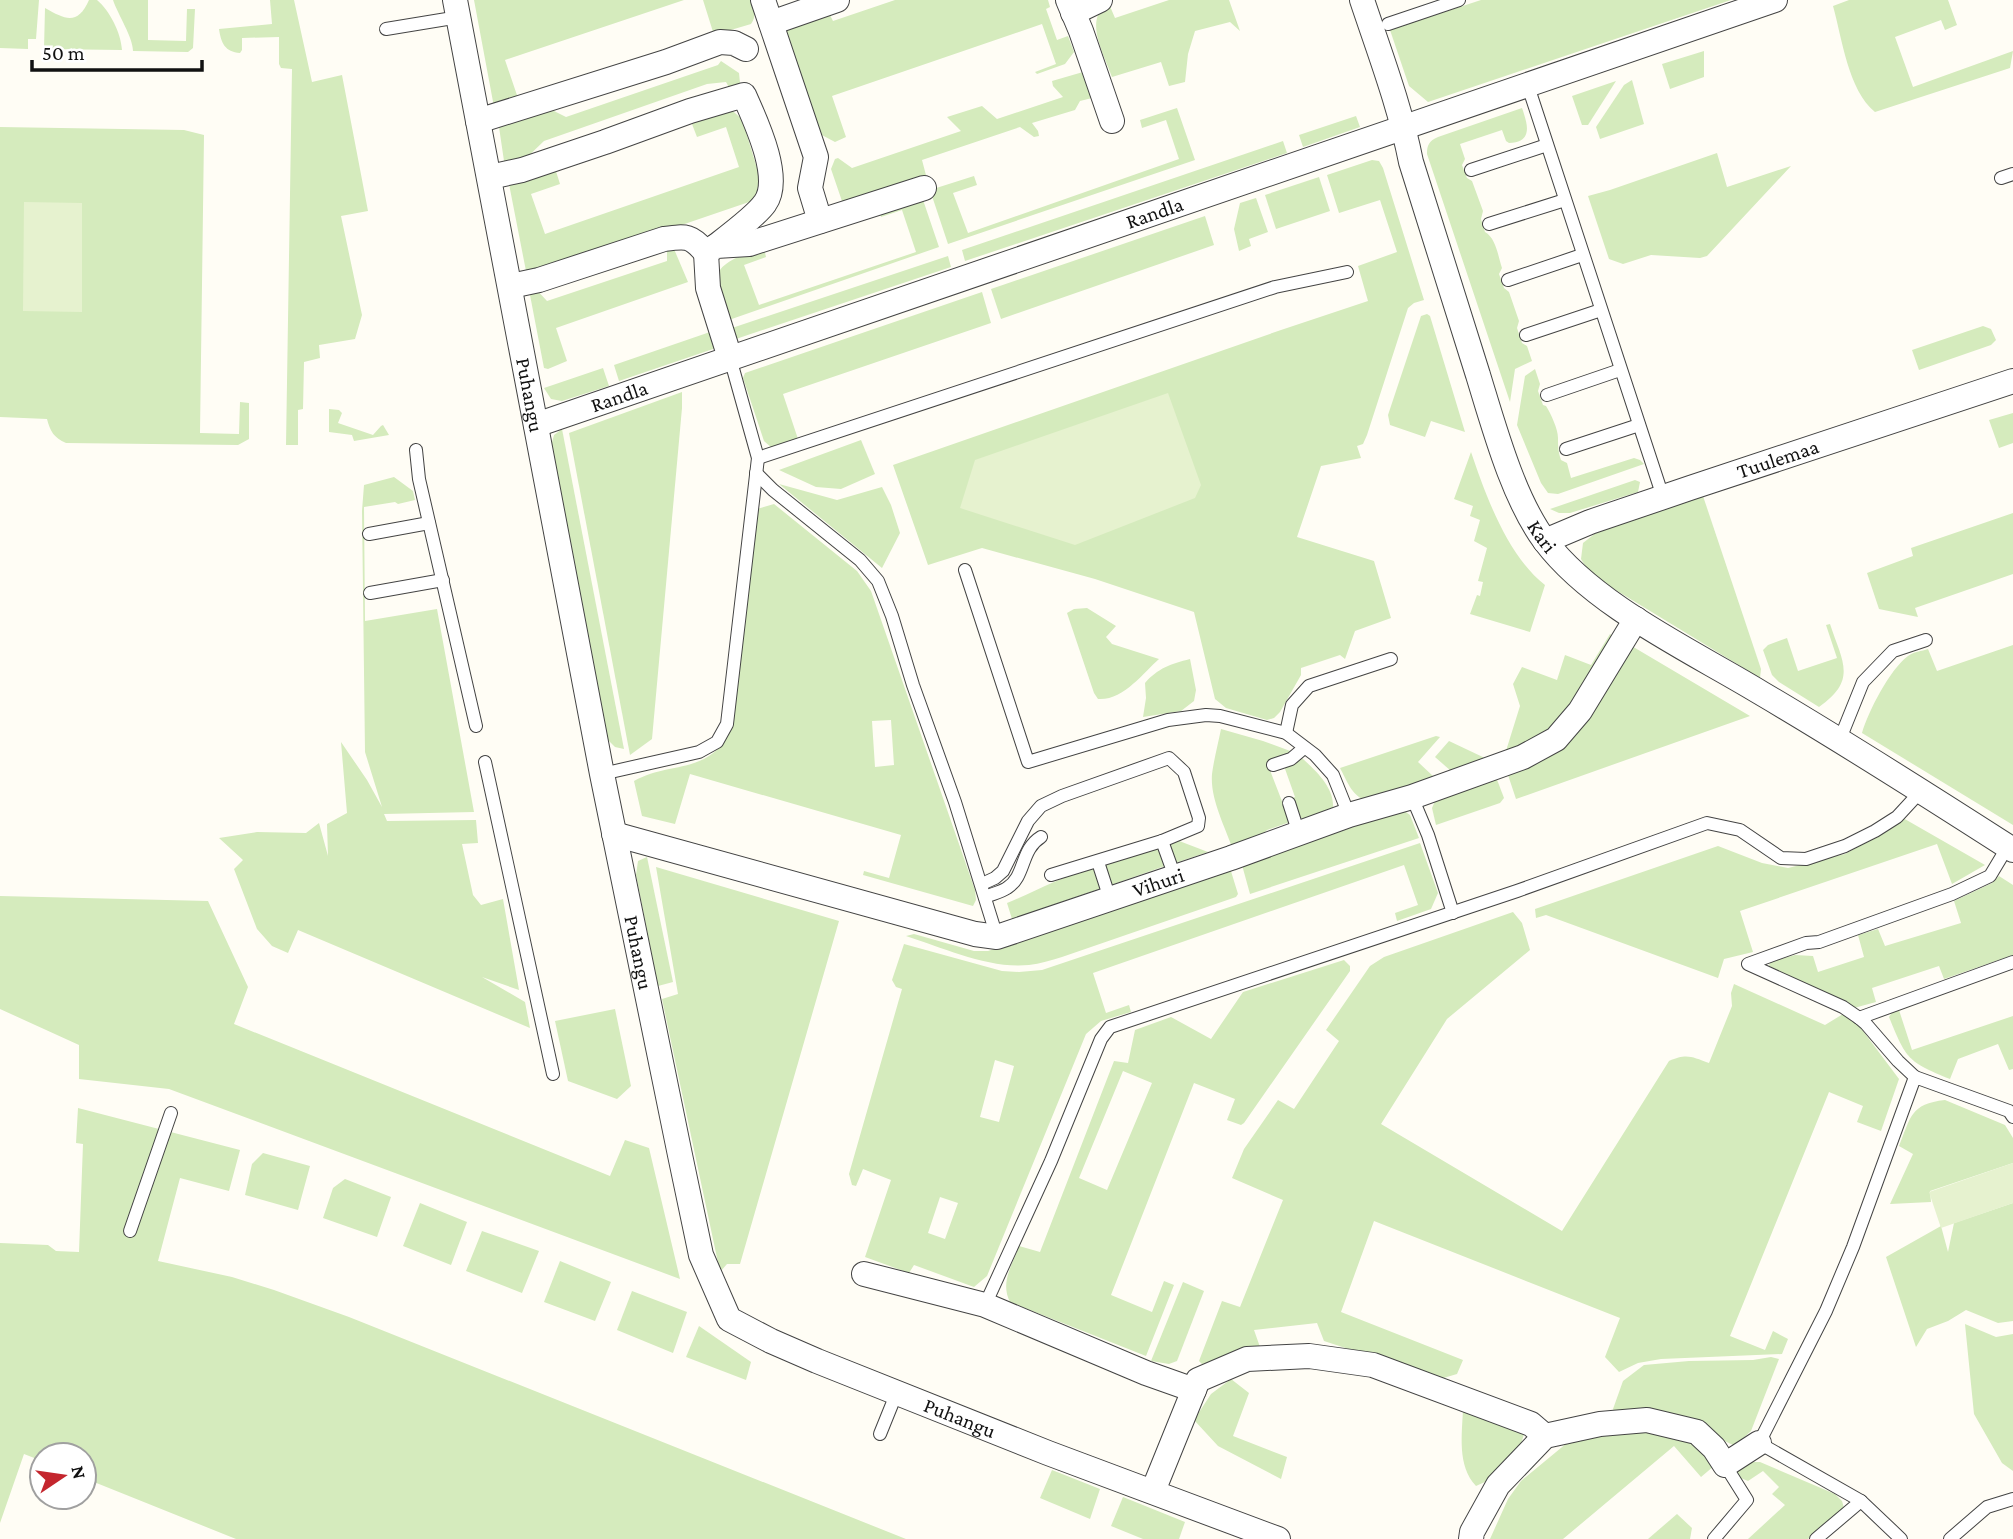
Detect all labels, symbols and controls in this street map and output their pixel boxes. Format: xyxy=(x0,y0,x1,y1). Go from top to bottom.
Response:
scale bar xyxy=(32,28,201,72)
text: 50 m xyxy=(42,41,85,65)
street label: Randla xyxy=(1123,192,1187,234)
street label: Puhangu xyxy=(511,356,549,434)
street label: Randla xyxy=(588,375,651,417)
street label: Tuulemaa xyxy=(1734,434,1822,484)
street label: Kari xyxy=(1522,516,1562,558)
street label: Vihuri xyxy=(1130,863,1187,902)
street label: Puhangu xyxy=(619,913,658,992)
street label: Puhangu xyxy=(920,1393,999,1443)
north arrow xyxy=(28,1441,98,1511)
text: N xyxy=(67,1464,91,1481)

